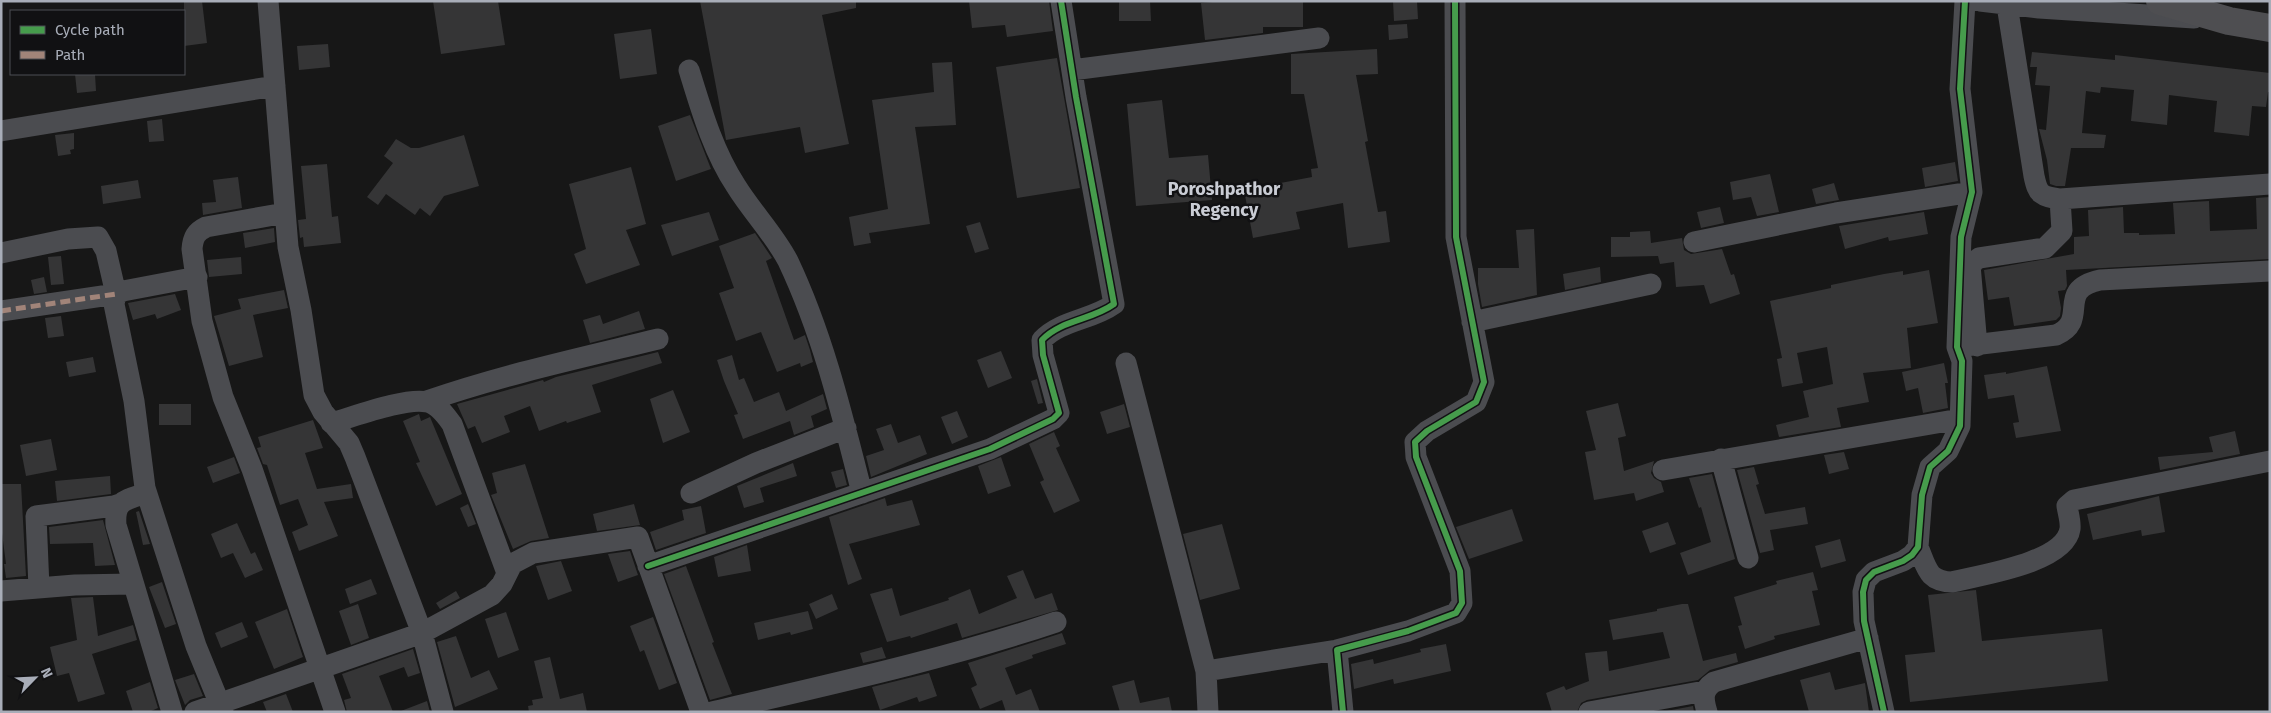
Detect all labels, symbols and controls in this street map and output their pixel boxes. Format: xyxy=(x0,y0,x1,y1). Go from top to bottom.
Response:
legend xyxy=(10,10,185,75)
text: Cycle path xyxy=(55,21,125,39)
text: Path xyxy=(55,46,85,64)
district label: Poroshpathor Regency xyxy=(1168,178,1281,221)
north arrow xyxy=(10,653,60,703)
text: N xyxy=(37,665,56,681)

